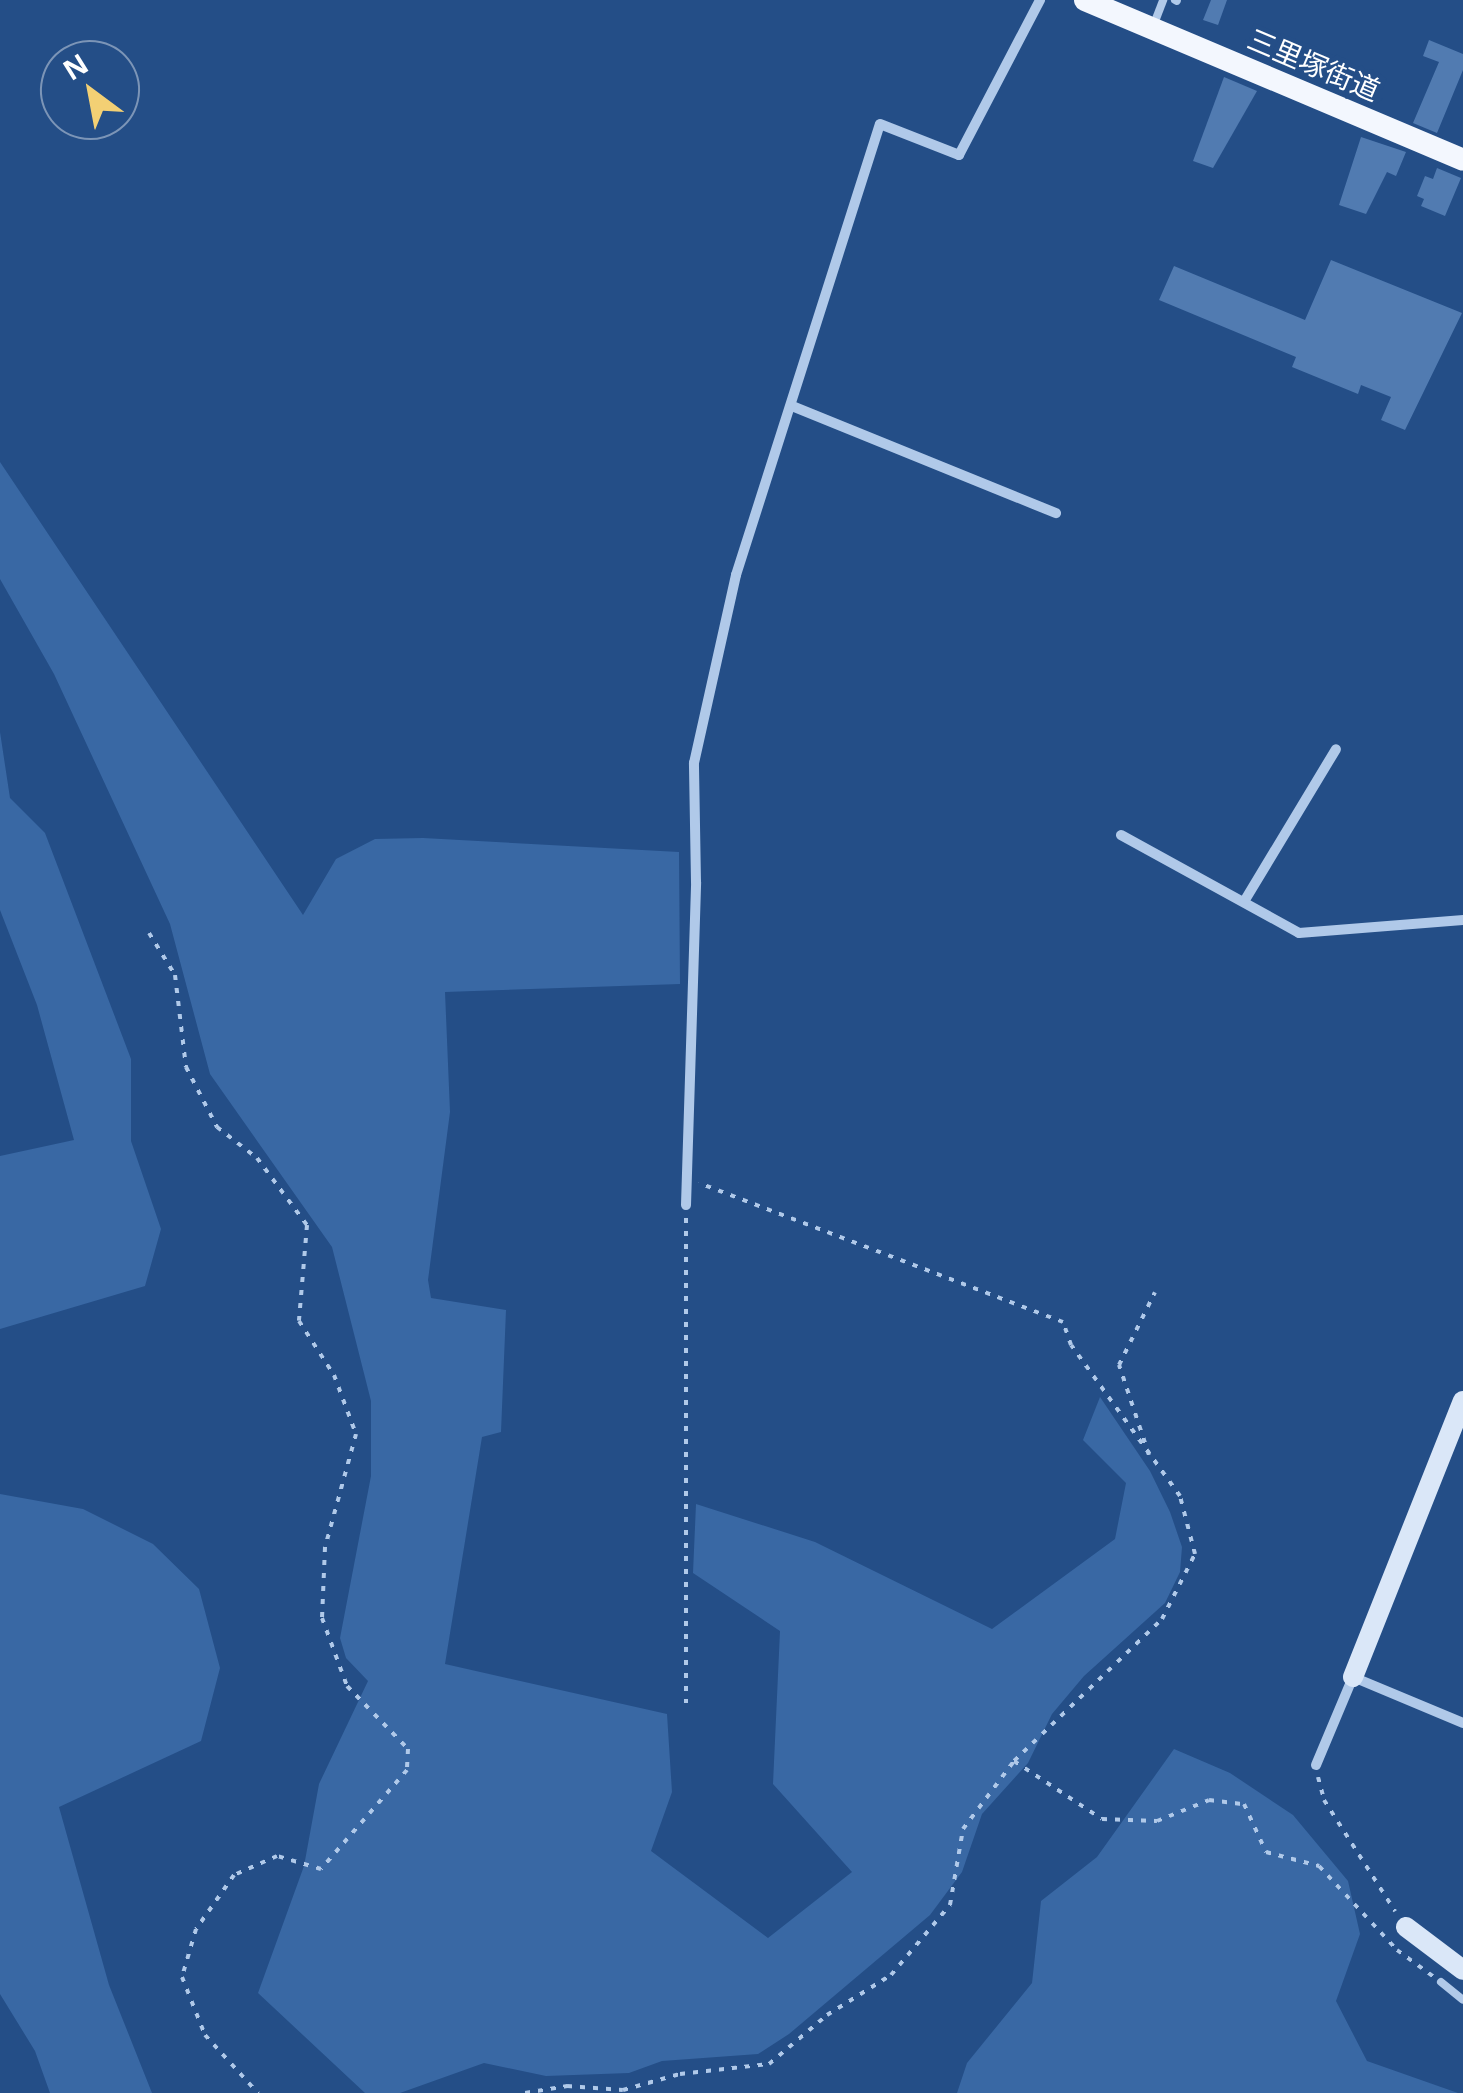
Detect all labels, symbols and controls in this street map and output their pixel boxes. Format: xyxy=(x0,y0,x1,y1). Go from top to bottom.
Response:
street label: 三里塚街道 xyxy=(1243,21,1385,107)
north arrow xyxy=(40,40,140,140)
text: N xyxy=(55,44,95,88)

